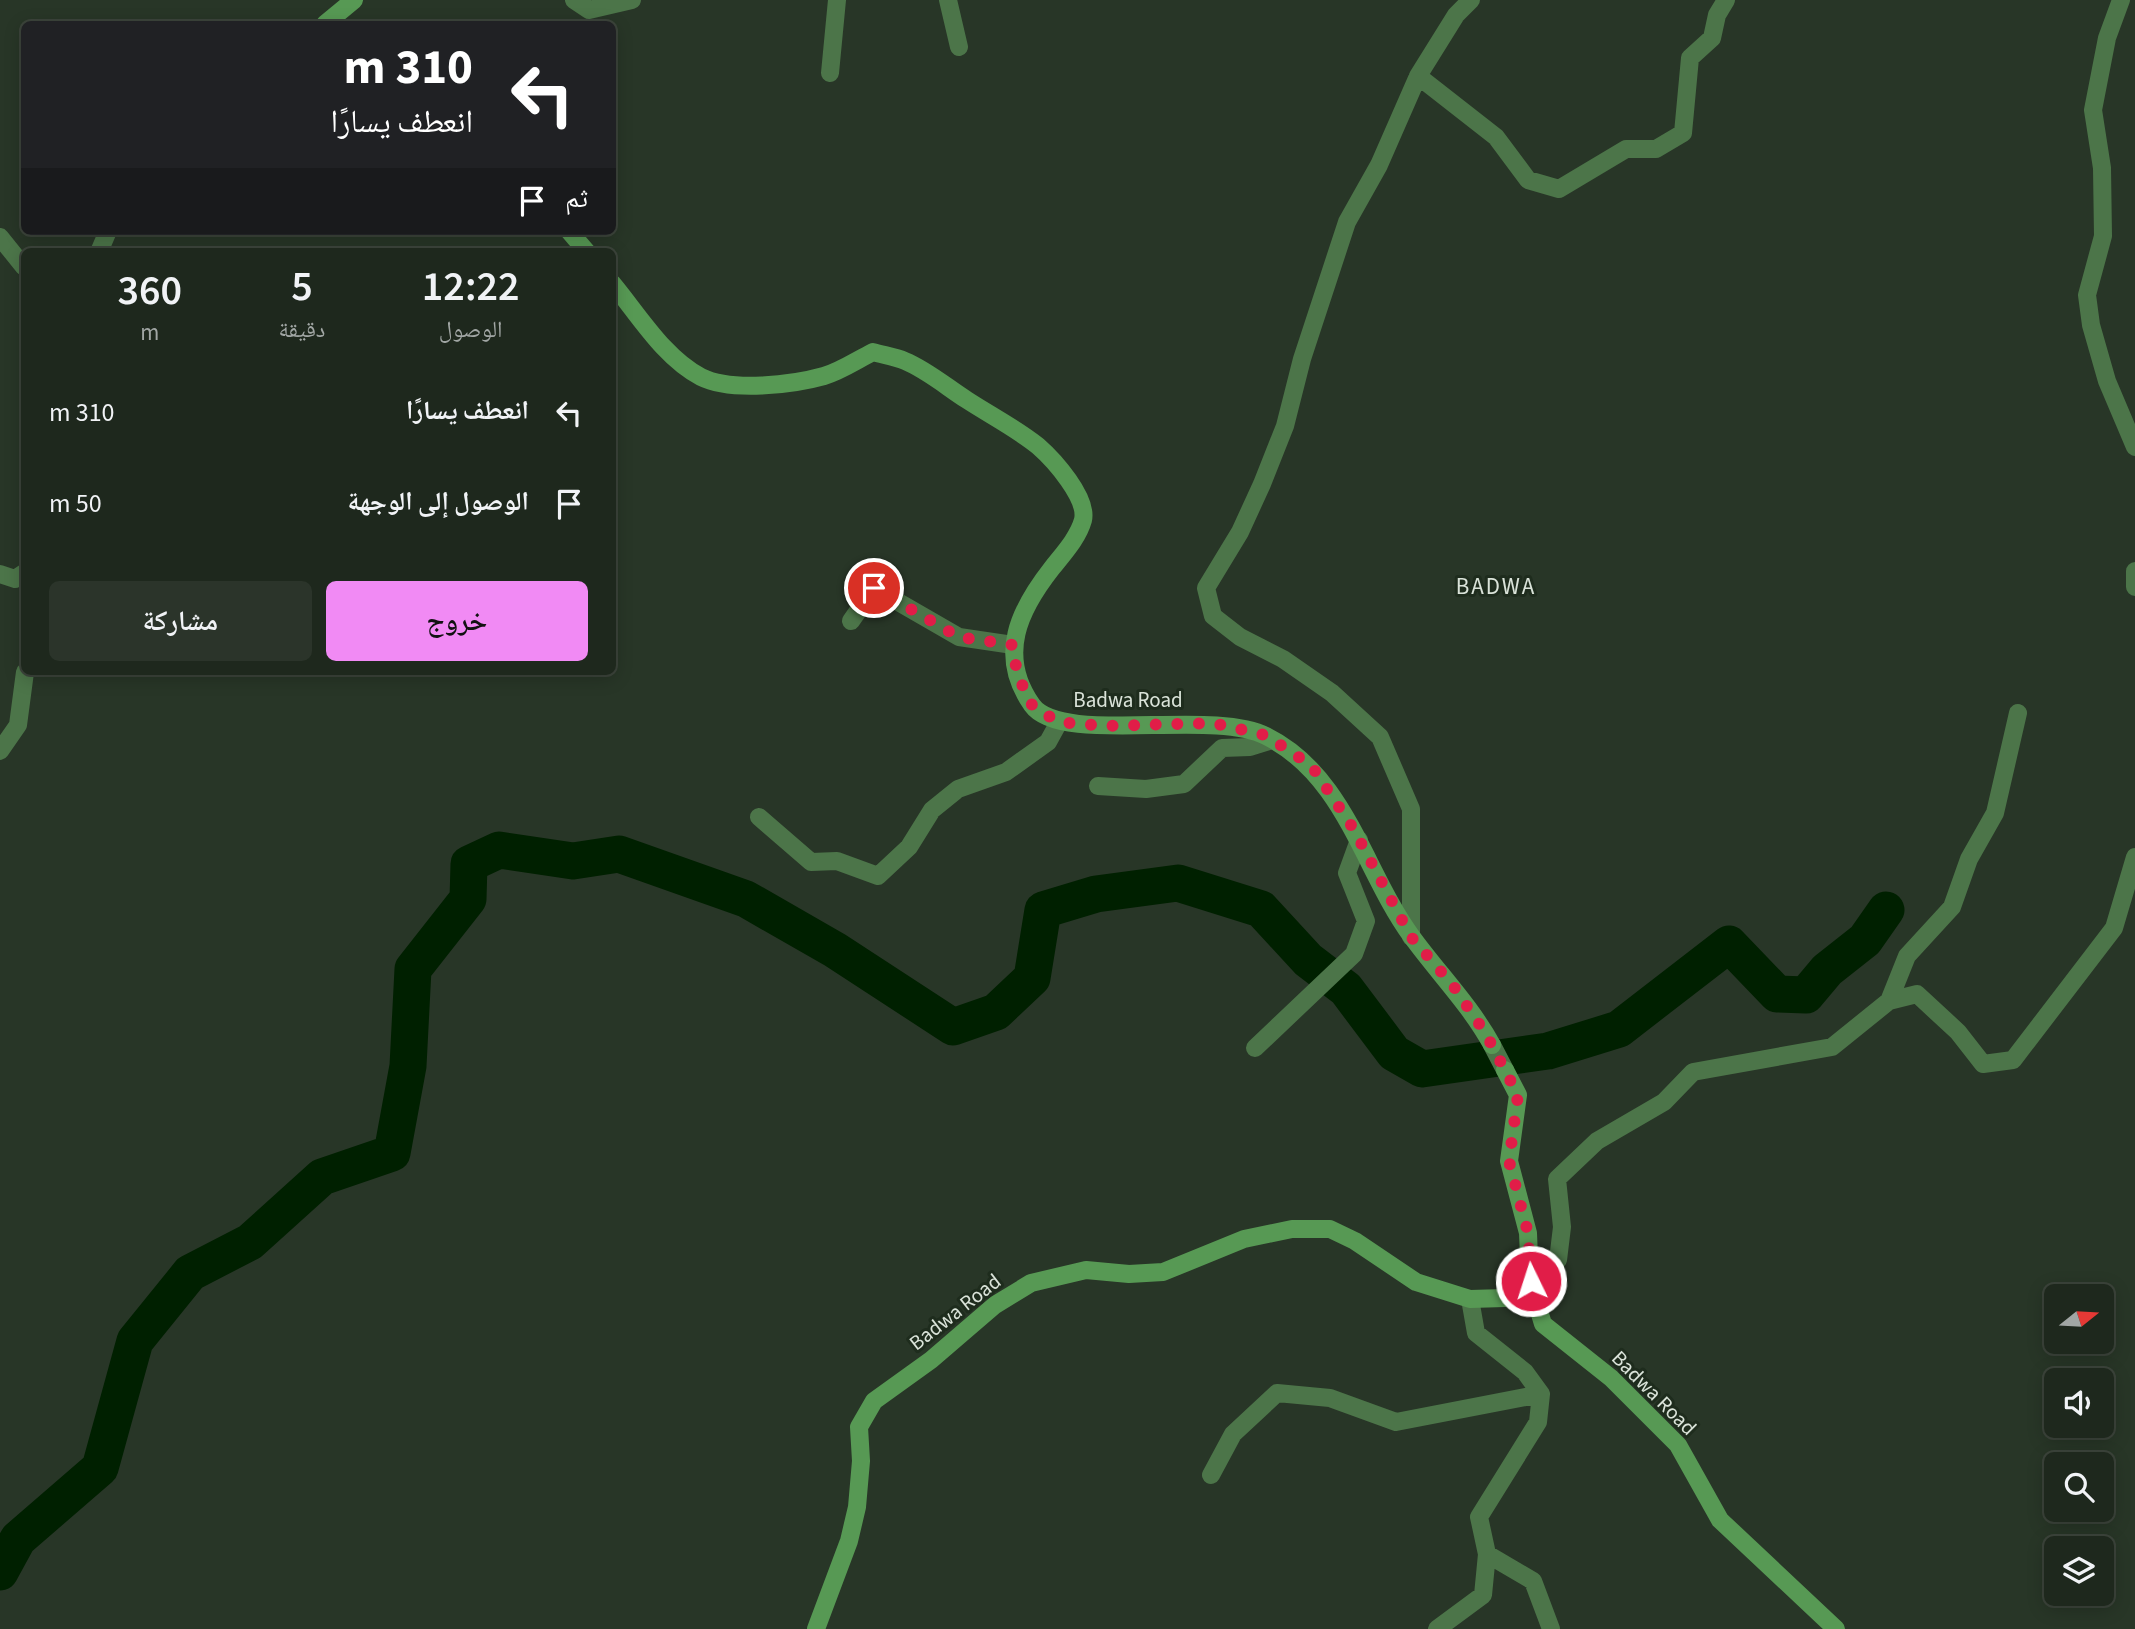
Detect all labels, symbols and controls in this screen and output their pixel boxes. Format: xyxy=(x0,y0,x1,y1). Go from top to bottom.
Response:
text: 310 m xyxy=(344,33,473,103)
icon: left xyxy=(497,49,588,140)
text: انعطف يسارًا xyxy=(330,99,473,145)
text: ثم xyxy=(565,180,588,217)
icon: arrive xyxy=(513,182,551,220)
text: 5 xyxy=(291,257,313,317)
text: 12:22 xyxy=(422,257,520,317)
text: 360 xyxy=(118,261,182,321)
text: دقيقة xyxy=(279,313,325,346)
text: الوصول xyxy=(439,313,503,346)
text: m xyxy=(140,316,159,349)
text: انعطف يسارًا xyxy=(406,392,529,429)
text: 310 m xyxy=(49,394,115,431)
icon: left xyxy=(550,394,588,432)
text: الوصول إلى الوجهة xyxy=(348,483,529,520)
text: 50 m xyxy=(49,485,102,522)
icon: arrive xyxy=(550,485,588,523)
pin xyxy=(844,558,904,618)
icon: arrive xyxy=(855,569,893,607)
district label: BADWA xyxy=(1456,570,1536,603)
button: مشاركة xyxy=(49,581,312,661)
button: خروج xyxy=(326,581,588,661)
street label: Badwa Road xyxy=(1073,685,1183,715)
position arrow xyxy=(1494,1244,1568,1318)
street label: Badwa Road xyxy=(903,1267,1007,1357)
north arrow xyxy=(2044,1284,2114,1354)
map controls xyxy=(2044,1284,2114,1606)
street label: Badwa Road xyxy=(1605,1344,1703,1442)
button: sound xyxy=(2044,1368,2114,1438)
button: search xyxy=(2044,1452,2114,1522)
button: layers xyxy=(2044,1536,2114,1606)

